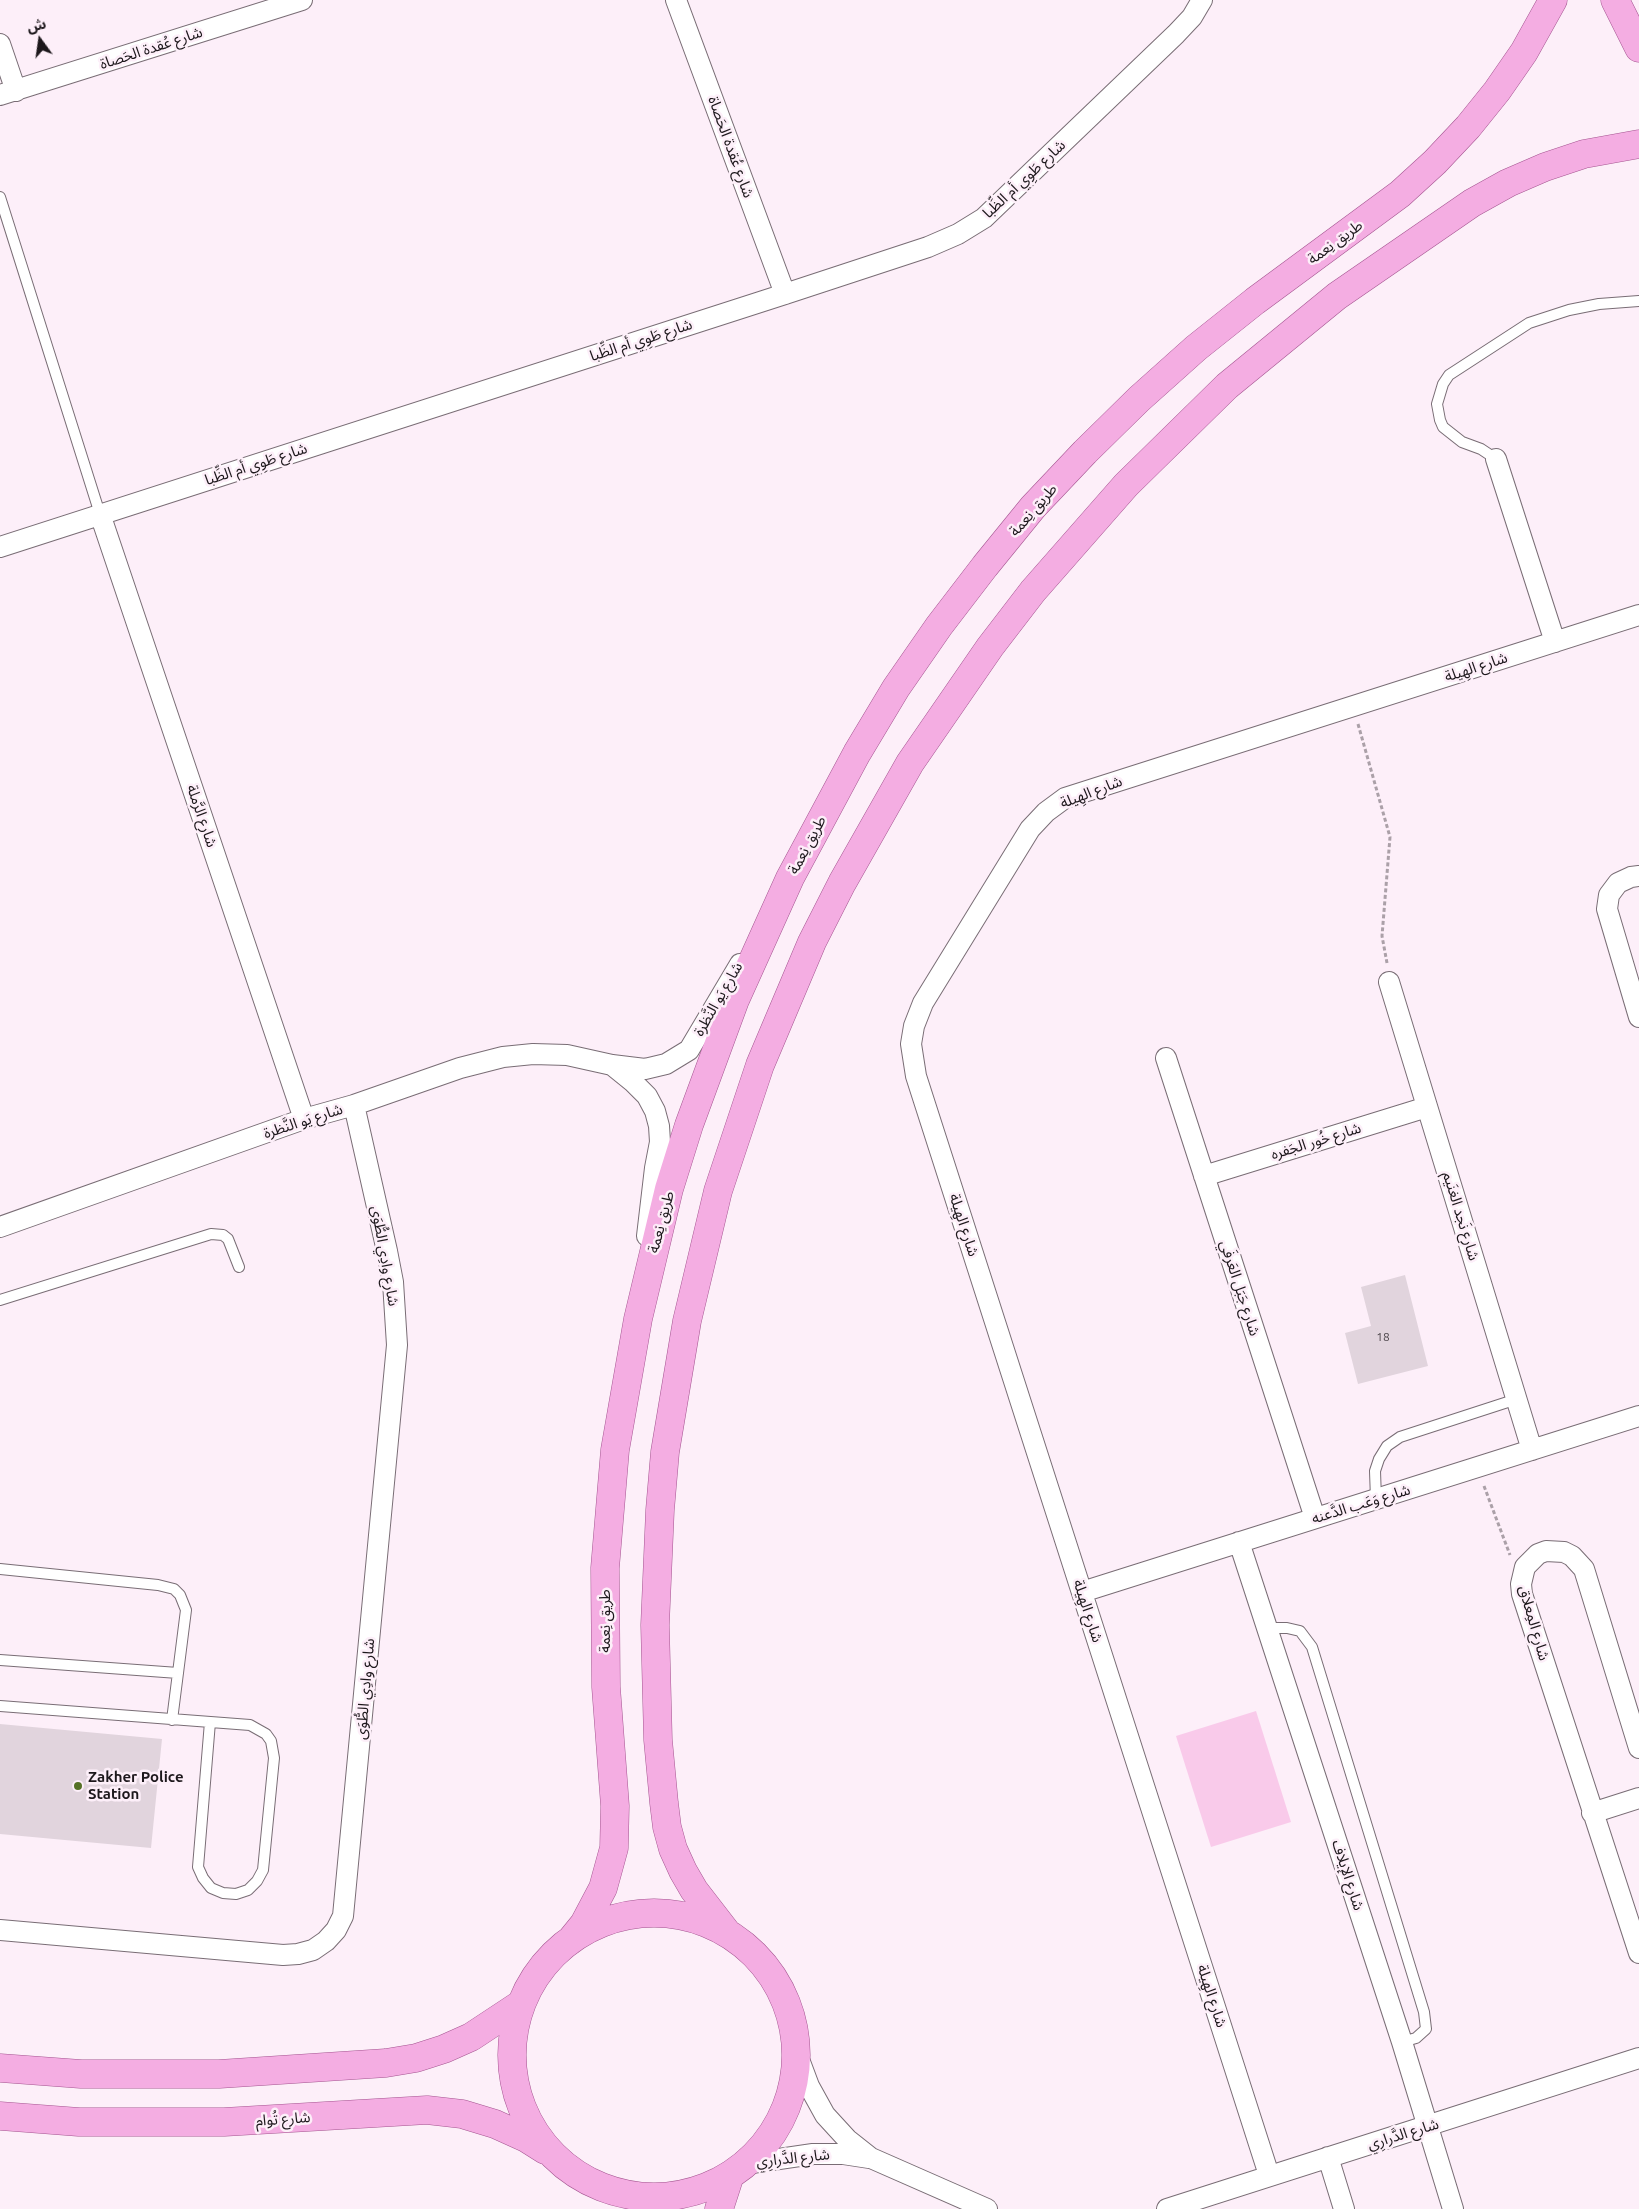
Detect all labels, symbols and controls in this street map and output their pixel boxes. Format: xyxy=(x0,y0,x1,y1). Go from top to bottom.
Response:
north arrow xyxy=(15,15,65,65)
text: ش xyxy=(25,15,48,36)
street label: شارع عُقدة الحَصاة xyxy=(97,23,205,73)
street label: شارع عُقدة الحَصاة xyxy=(704,94,758,200)
street label: شارع طَوِي أم الظِّبا xyxy=(979,136,1069,222)
street label: طريق نِعمة xyxy=(1304,216,1366,268)
street label: شارع طَوِي أم الظِّبا xyxy=(588,315,694,365)
street label: شارع طَوِي أم الظِّبا xyxy=(203,439,309,489)
street label: طريق نِعمة xyxy=(1005,480,1061,540)
street label: شارع الهِيلة xyxy=(1442,648,1510,686)
street label: شارع الهِيلة xyxy=(1057,772,1125,812)
street label: شارع الرَّملة xyxy=(183,782,221,850)
street label: طريق نِعمة xyxy=(784,813,830,877)
street label: شارع يَو النَّظرة xyxy=(690,959,746,1039)
street label: شارع يَو النَّظرة xyxy=(261,1100,345,1142)
street label: شارع خُور الجَفره xyxy=(1269,1119,1363,1163)
street label: شارع نَجد الغنَيم xyxy=(1439,1169,1483,1263)
street label: طريق نِعمة xyxy=(644,1189,678,1255)
street label: شارع الهِيلة xyxy=(945,1191,983,1259)
street label: شارع وادِي الطُّوَى xyxy=(367,1204,403,1308)
street label: شارع جَبَل العَرفَي xyxy=(1216,1238,1264,1338)
house number: 18 xyxy=(1376,1330,1390,1344)
street label: شارع وَعَب الدَّعنه xyxy=(1310,1480,1412,1528)
street label: شارع الهِيلة xyxy=(1069,1577,1107,1645)
street label: شارع المِعلاق xyxy=(1515,1583,1553,1663)
street label: طريق نِعمة xyxy=(596,1589,614,1653)
street label: شارع وادِي الطُّوَى xyxy=(352,1638,378,1740)
place label: Zakher Police Station xyxy=(88,1768,184,1803)
marker: Zakher Police Station xyxy=(72,1780,84,1792)
street label: شارع الإيلاف xyxy=(1328,1837,1368,1913)
street label: شارع الهِيلة xyxy=(1193,1962,1231,2030)
street label: شارع تُوام xyxy=(255,2108,311,2130)
street label: شارع الدَّرارِي xyxy=(1365,2115,1441,2153)
street label: شارع الدَّرارِي xyxy=(755,2145,831,2171)

